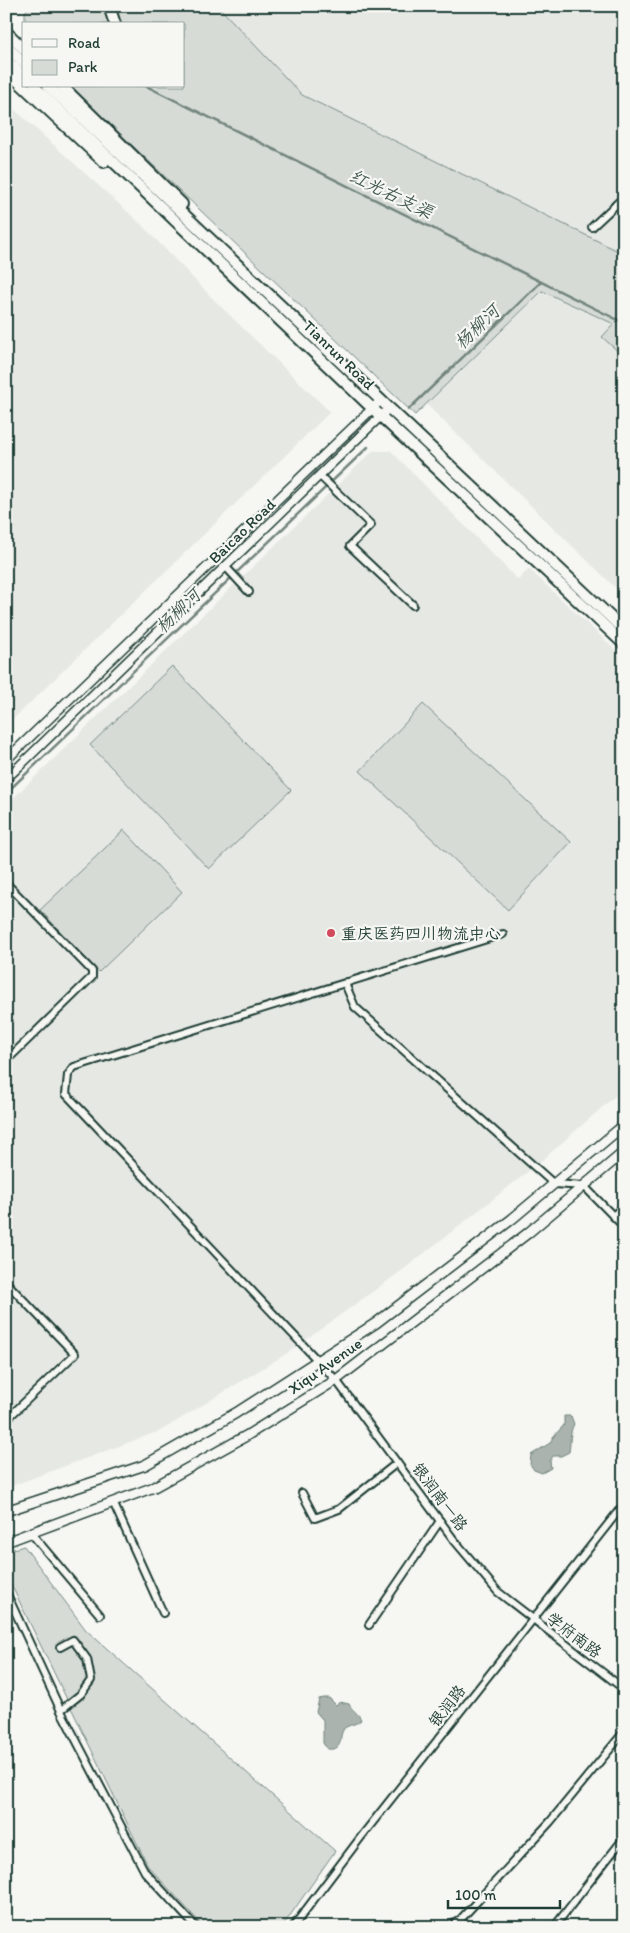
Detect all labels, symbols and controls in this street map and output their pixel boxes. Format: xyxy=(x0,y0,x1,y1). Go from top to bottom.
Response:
legend xyxy=(22,22,185,88)
text: Road xyxy=(68,34,101,52)
text: Park xyxy=(68,58,98,76)
water label: 红光右支渠 xyxy=(346,164,438,224)
water label: 杨柳河 xyxy=(450,298,506,354)
street label: Tianrun Road xyxy=(299,316,379,394)
street label: Baicao Road xyxy=(205,494,279,567)
water label: 杨柳河 xyxy=(151,582,207,638)
place label: 重庆医药四川物流中心 xyxy=(341,924,501,943)
marker: 重庆医药四川物流中心 xyxy=(325,927,337,939)
street label: Xiqu Avenue xyxy=(284,1334,366,1398)
street label: 银润南一路 xyxy=(408,1459,472,1535)
street label: 学府南路 xyxy=(543,1608,605,1662)
street label: 银润路 xyxy=(425,1681,469,1731)
scale bar xyxy=(448,1878,560,1910)
text: 100 m xyxy=(455,1886,497,1904)

